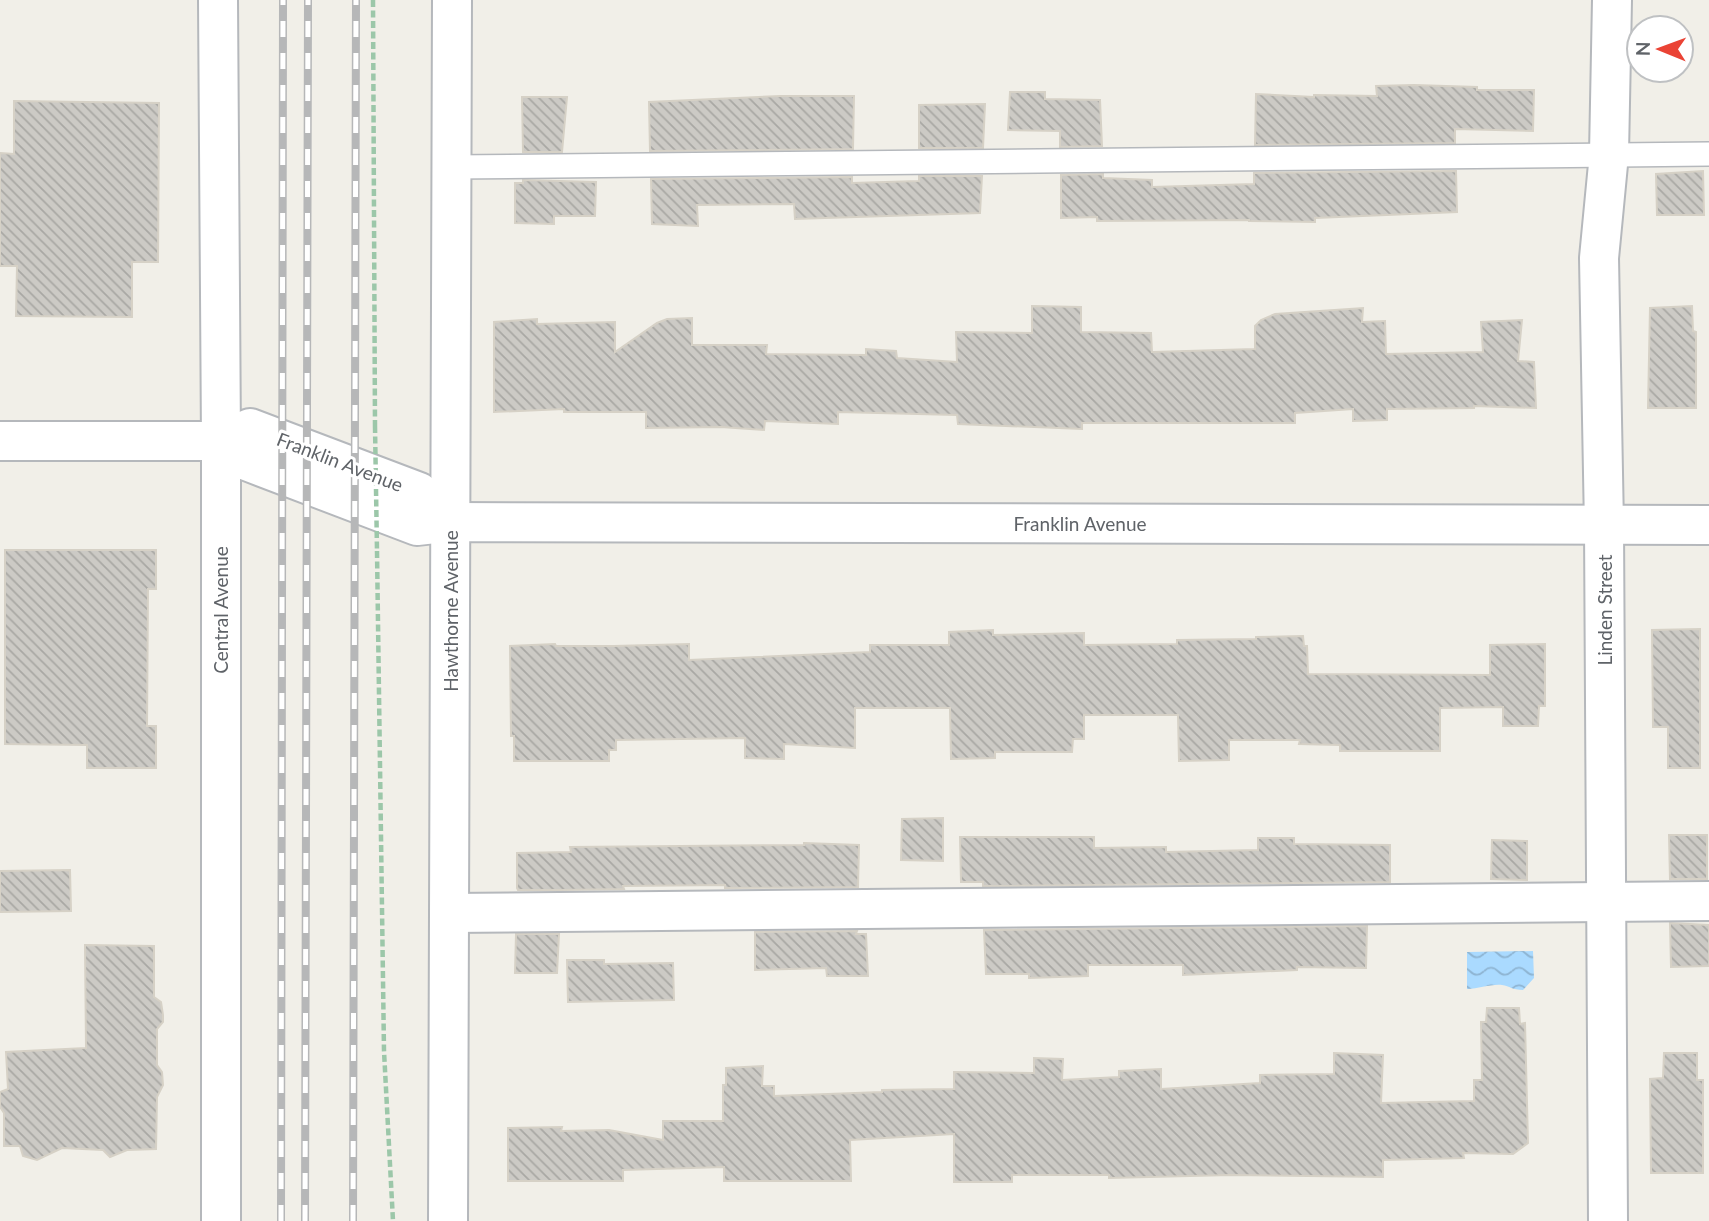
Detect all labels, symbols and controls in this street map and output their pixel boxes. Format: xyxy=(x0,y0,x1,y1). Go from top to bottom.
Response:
north arrow xyxy=(1625,14,1695,84)
text: N xyxy=(1631,41,1654,56)
street label: Franklin Avenue xyxy=(274,427,406,496)
street label: Franklin Avenue xyxy=(1013,512,1147,535)
street label: Hawthorne Avenue xyxy=(439,530,462,692)
street label: Central Avenue xyxy=(209,546,232,674)
street label: Linden Street xyxy=(1593,554,1616,666)

